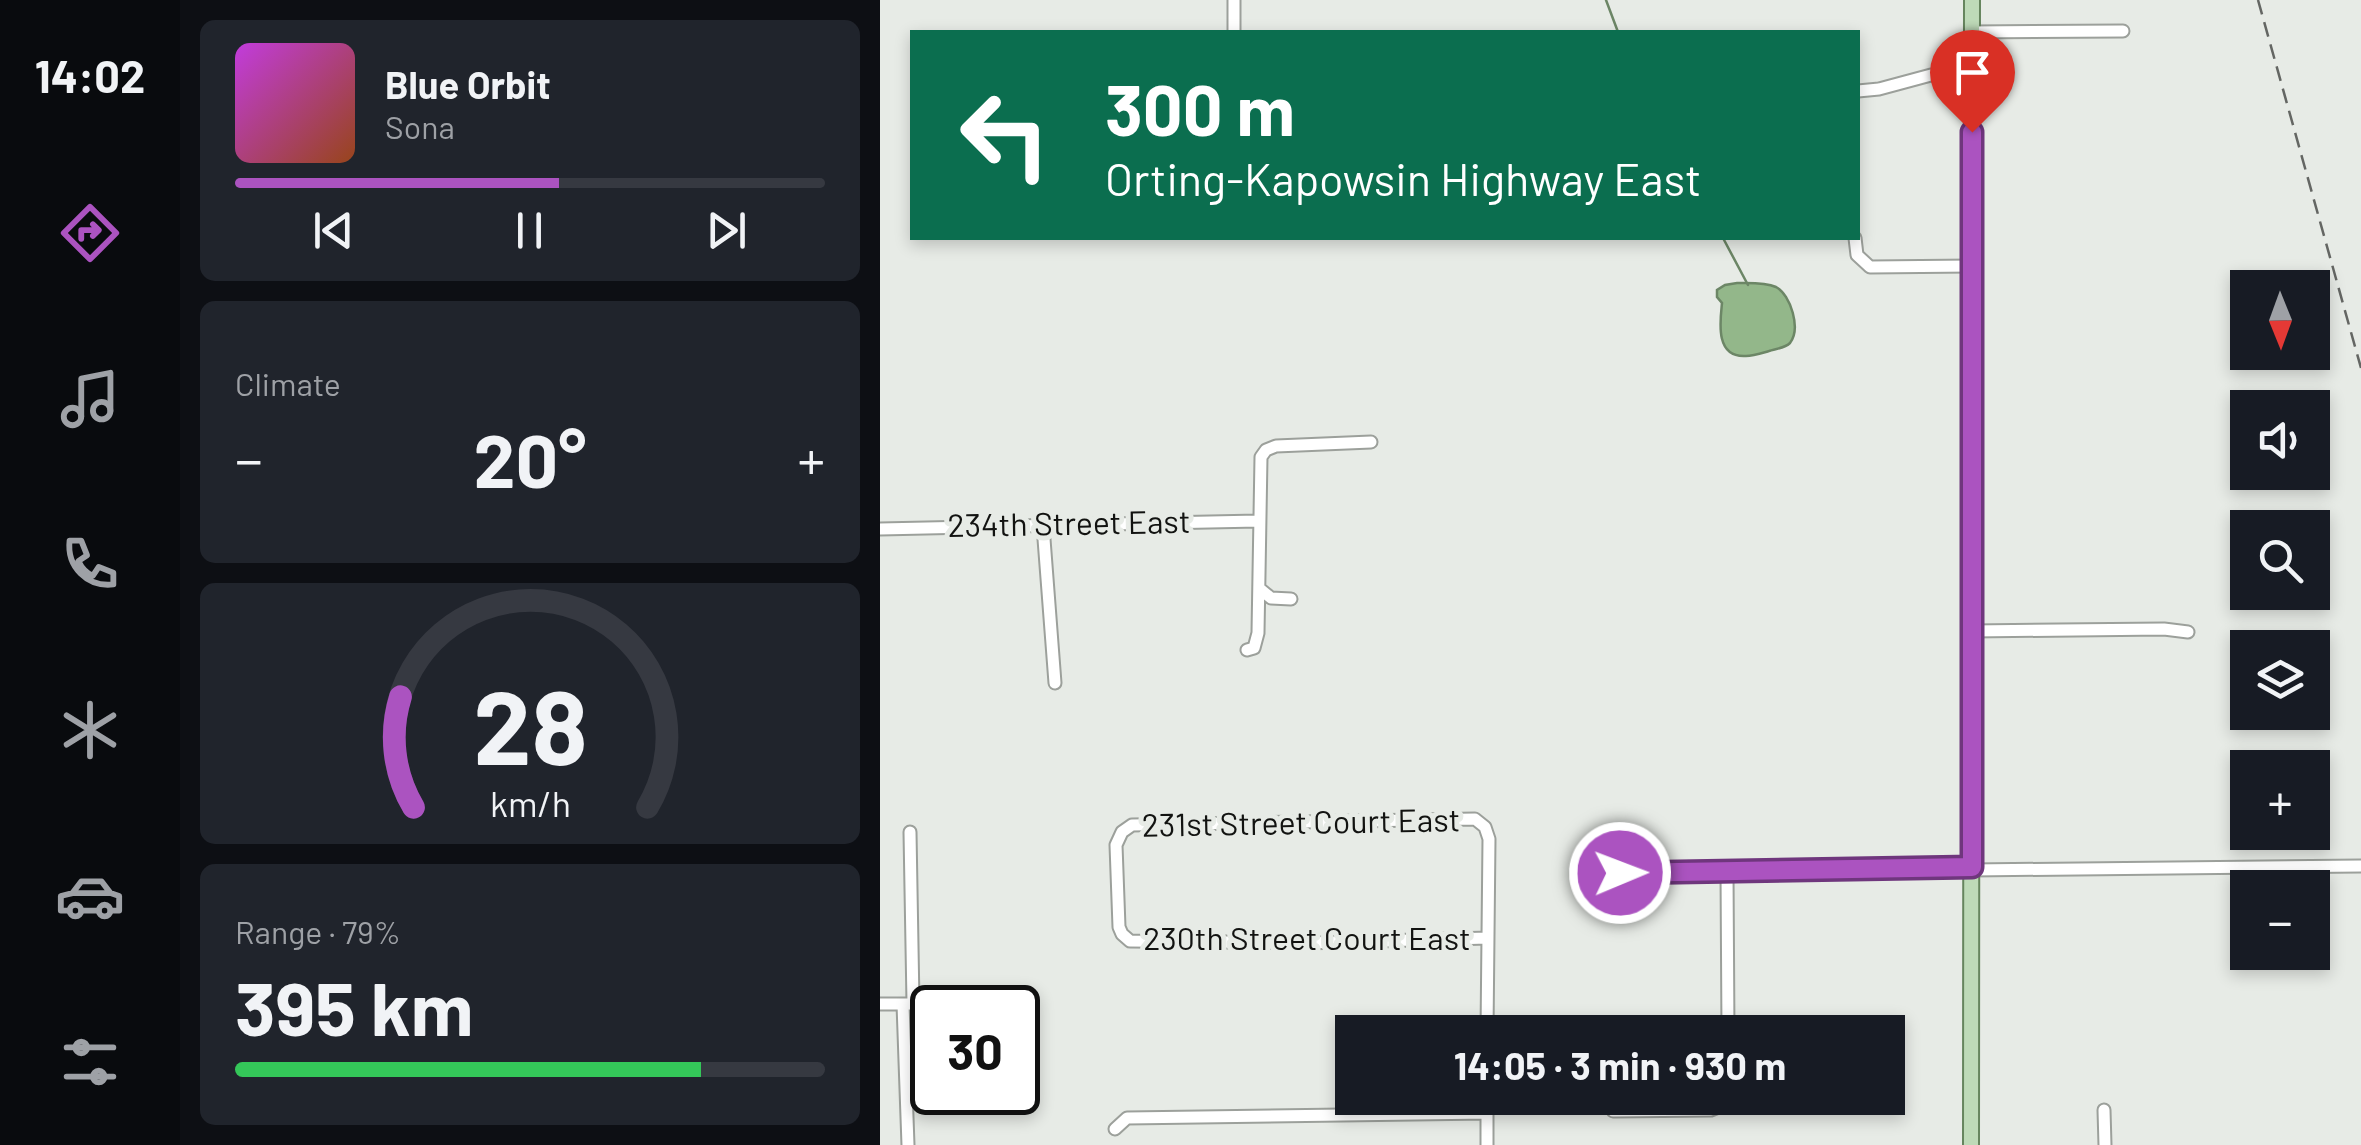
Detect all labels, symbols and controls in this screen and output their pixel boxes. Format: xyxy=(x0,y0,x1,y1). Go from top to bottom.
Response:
pin xyxy=(1930,30,2015,133)
icon: arrive xyxy=(1945,45,2000,100)
text: 14:02 xyxy=(35,48,145,102)
text: Blue Orbit xyxy=(385,61,551,107)
text: 300 m xyxy=(1105,66,1295,150)
icon: left xyxy=(940,70,1070,200)
text: Sona xyxy=(385,107,455,145)
text: Orting-Kapowsin Highway East xyxy=(1105,151,1701,205)
icon: directions xyxy=(55,198,125,268)
icon: previous xyxy=(306,203,361,258)
icon: pause xyxy=(502,203,557,258)
icon: next xyxy=(699,203,754,258)
north arrow xyxy=(2230,270,2330,370)
map controls xyxy=(2230,270,2330,970)
icon: music xyxy=(55,364,125,434)
text: Climate xyxy=(235,364,341,402)
button: sound xyxy=(2230,390,2330,490)
text: 20° xyxy=(474,413,586,503)
text: − xyxy=(235,425,263,491)
text: + xyxy=(797,425,825,491)
street label: 234th Street East xyxy=(947,501,1191,543)
button: search xyxy=(2230,510,2330,610)
icon: phone xyxy=(55,529,125,599)
button: layers xyxy=(2230,630,2330,730)
text: 28 xyxy=(473,661,587,786)
icon: climate xyxy=(55,695,125,765)
button: + xyxy=(2230,750,2330,850)
text: km/h xyxy=(490,781,570,824)
street label: 231st Street Court East xyxy=(1141,799,1460,843)
position arrow xyxy=(1568,821,1672,925)
icon: car xyxy=(55,861,125,931)
button: − xyxy=(2230,870,2330,970)
text: Range · 79% xyxy=(235,912,401,950)
street label: 230th Street Court East xyxy=(1143,918,1471,956)
text: 395 km xyxy=(235,961,473,1051)
speed limit sign: 30 xyxy=(910,985,1040,1115)
icon: filters xyxy=(55,1027,125,1097)
text: 14:05 · 3 min · 930 m xyxy=(1454,1042,1786,1088)

